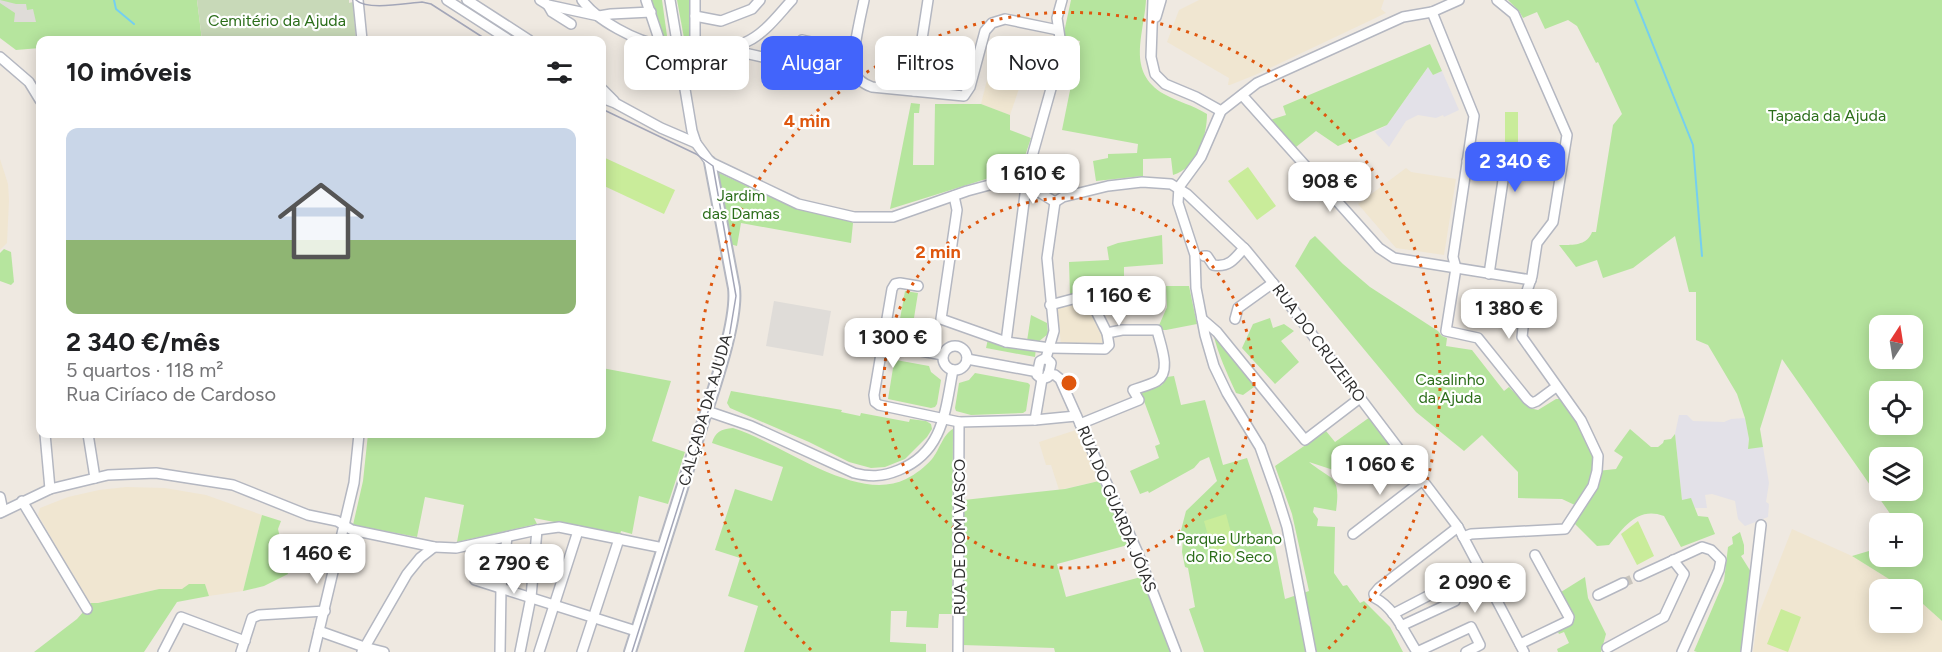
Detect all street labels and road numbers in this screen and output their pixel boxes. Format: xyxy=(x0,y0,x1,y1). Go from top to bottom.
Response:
street label: RUA DO CRUZEIRO xyxy=(1268,280,1370,406)
street label: CALÇADA DA AJUDA xyxy=(674,332,736,488)
street label: RUA DO GUARDA JÓIAS xyxy=(1073,423,1161,595)
street label: RUA DE DOM VASCO xyxy=(950,459,969,615)

